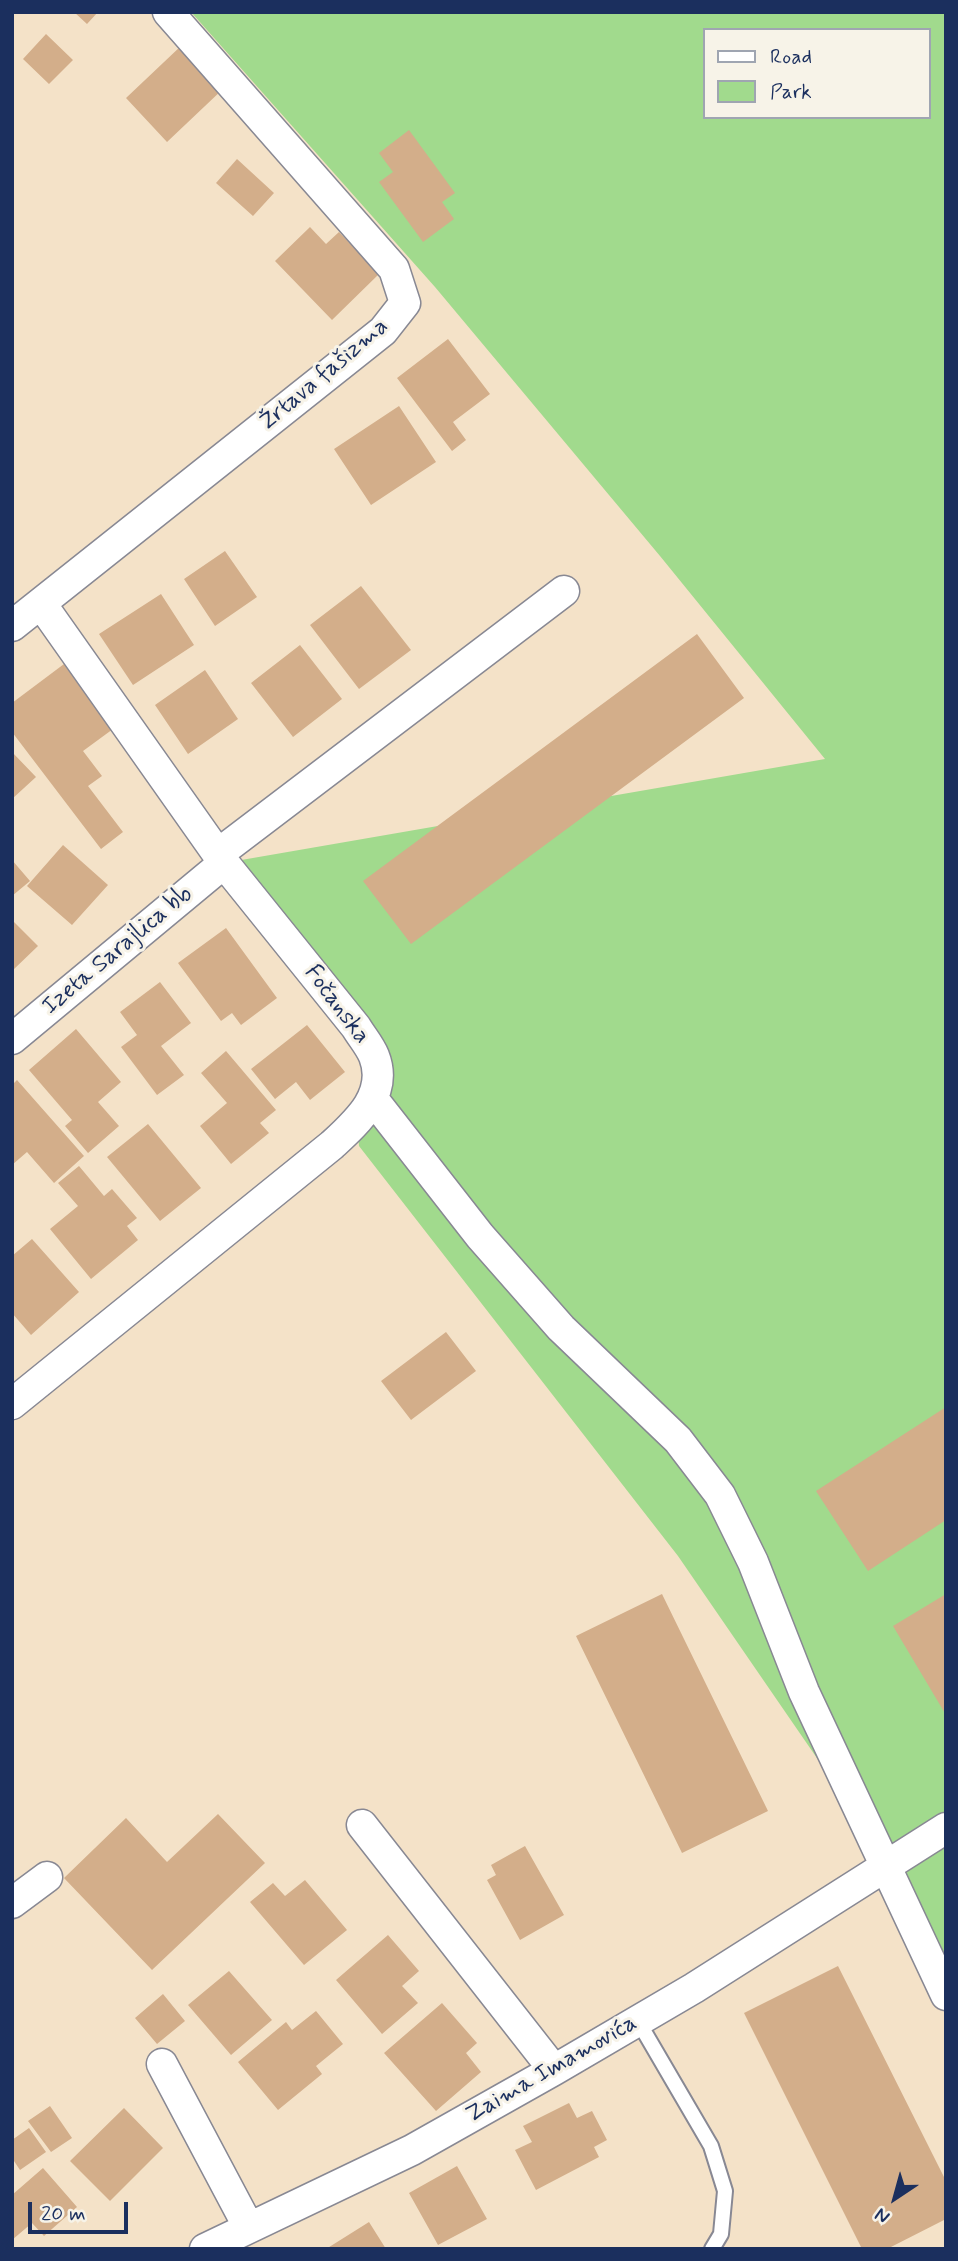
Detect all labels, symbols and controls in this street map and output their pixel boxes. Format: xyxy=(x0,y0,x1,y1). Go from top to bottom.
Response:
legend xyxy=(702,28,930,119)
text: Road xyxy=(770,43,812,71)
text: Park xyxy=(770,78,812,106)
street label: Žrtava fašizma xyxy=(255,313,395,437)
street label: Izeta Sarajlica bb xyxy=(37,880,199,1022)
street label: Fočanska xyxy=(297,960,375,1050)
street label: Zaima Imamovića xyxy=(461,2009,643,2131)
north arrow xyxy=(860,2163,930,2233)
scale bar xyxy=(32,2188,131,2232)
text: 20 m xyxy=(41,2200,86,2228)
text: N xyxy=(870,2202,895,2229)

